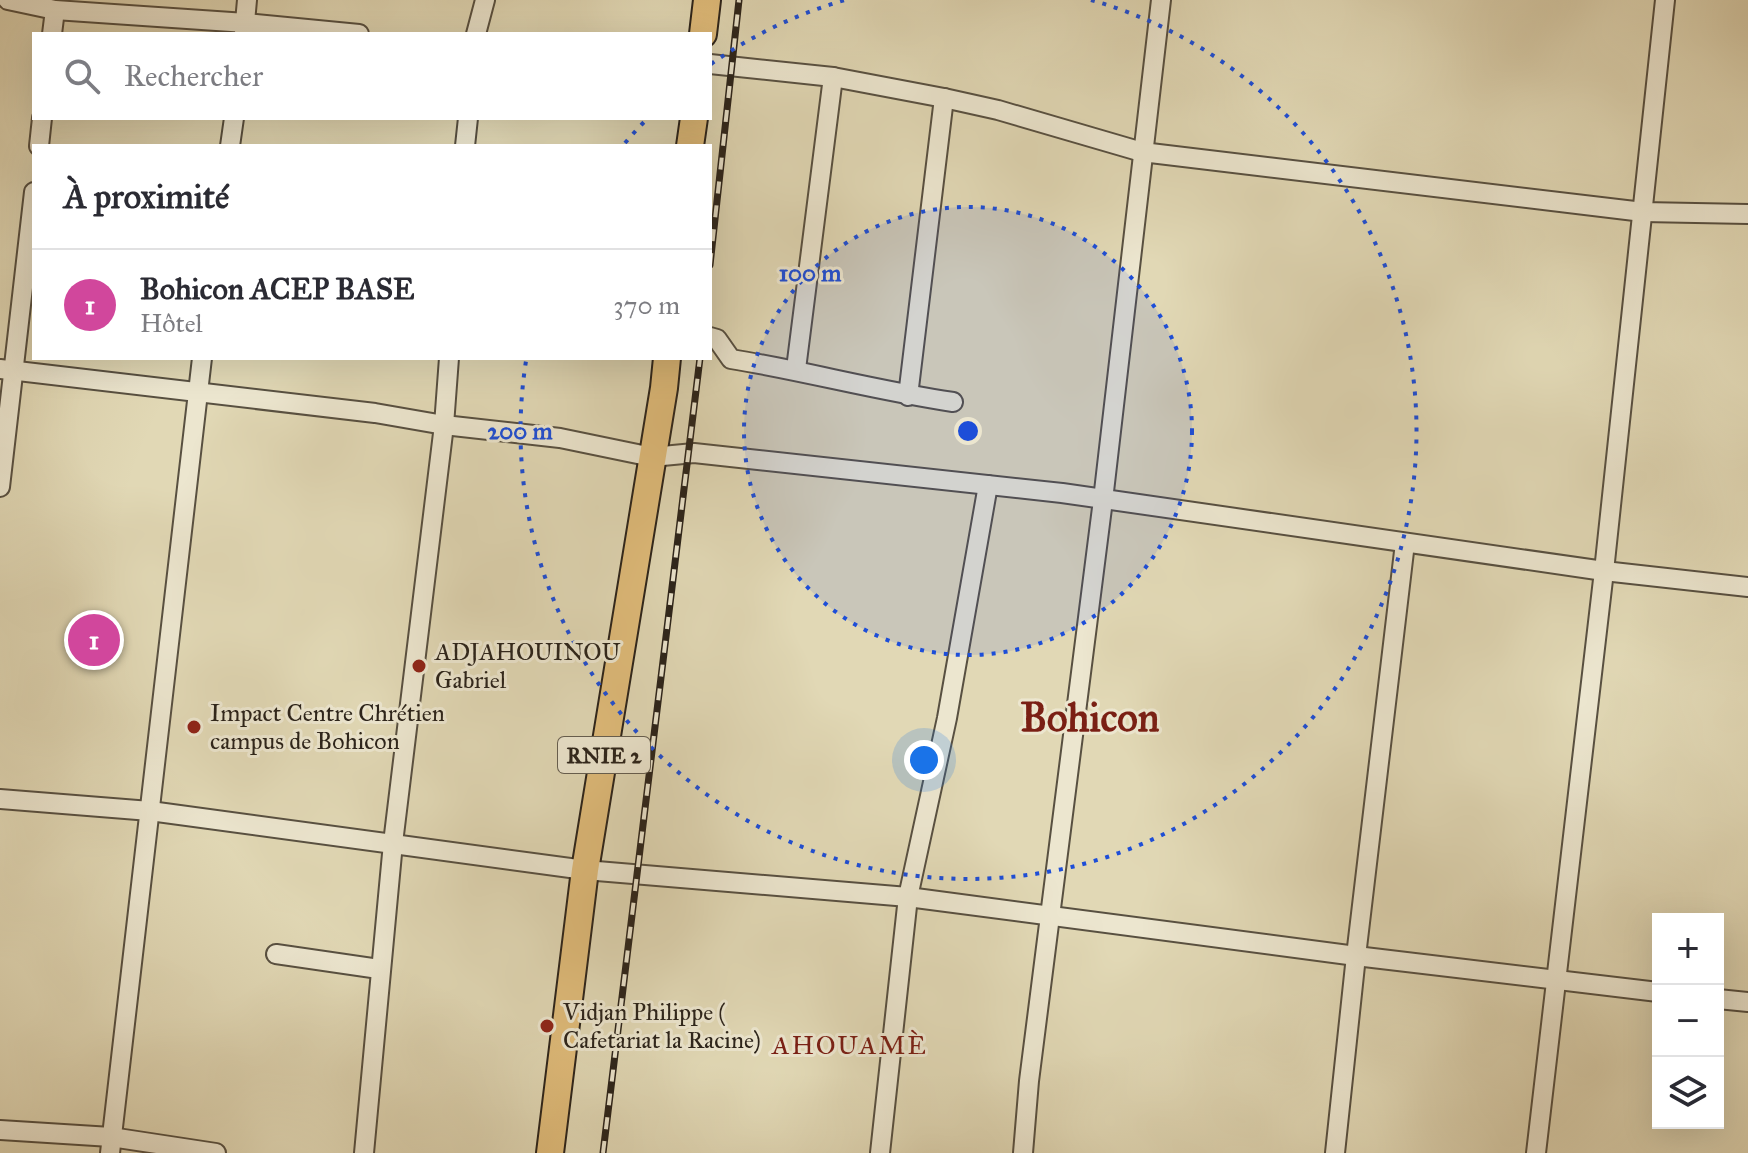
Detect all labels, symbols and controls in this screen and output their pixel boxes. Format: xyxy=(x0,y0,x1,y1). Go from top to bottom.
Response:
search box xyxy=(32,32,712,120)
icon: search xyxy=(60,54,104,98)
text: Rechercher xyxy=(124,58,263,94)
text: À proximité xyxy=(64,176,229,217)
text: 100 m xyxy=(779,258,842,288)
text: Bohicon ACEP BASE xyxy=(140,271,414,307)
text: 1 xyxy=(85,289,95,321)
text: 370 m xyxy=(613,289,680,321)
text: Hôtel xyxy=(140,307,203,339)
text: 200 m xyxy=(487,416,553,446)
centre of rings xyxy=(954,417,982,445)
pin: 1 xyxy=(68,610,120,670)
place label: ADJAHOUINOU Gabriel xyxy=(434,637,620,695)
marker: ADJAHOUINOU Gabriel xyxy=(410,657,428,675)
district label: Bohicon xyxy=(1021,693,1160,742)
place label: Impact Centre Chrétien campus de Bohicon xyxy=(210,698,445,756)
marker: Impact Centre Chrétien campus de Bohicon xyxy=(185,718,203,736)
road number: RNIE 2 xyxy=(558,737,650,773)
your location xyxy=(904,740,944,780)
map controls xyxy=(1652,913,1724,1129)
button: + xyxy=(1652,913,1724,985)
button: − xyxy=(1652,985,1724,1057)
place label: Vidjan Philippe ( Cafetariat la Racine) xyxy=(562,997,761,1055)
marker: Vidjan Philippe ( Cafetariat la Racine) xyxy=(538,1017,556,1035)
district label: AHOUAMÈ xyxy=(771,1029,928,1061)
button: layers xyxy=(1652,1057,1724,1129)

